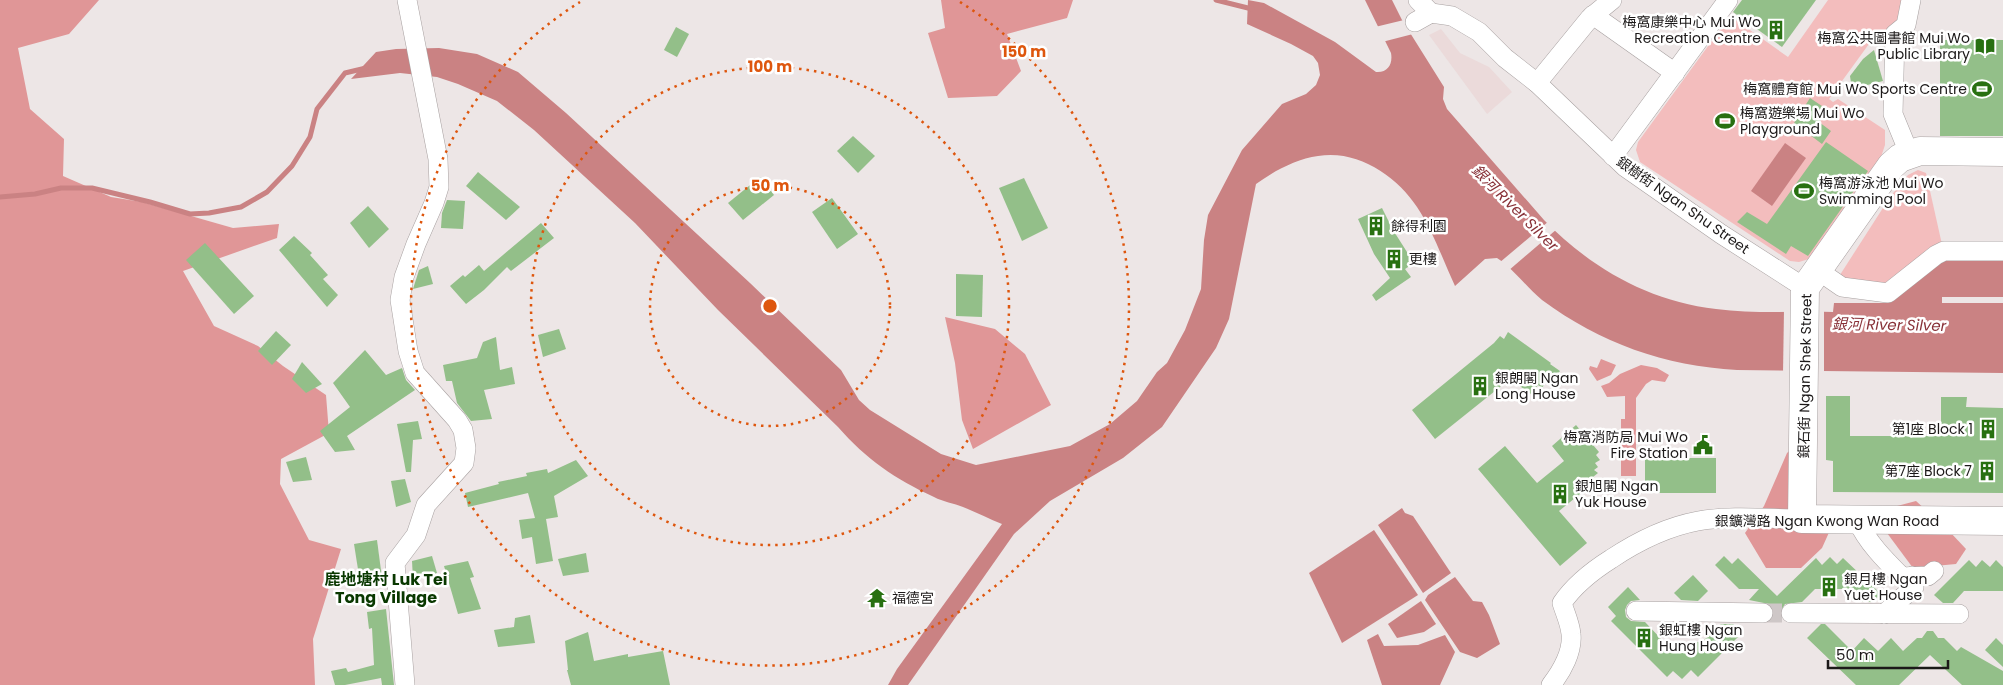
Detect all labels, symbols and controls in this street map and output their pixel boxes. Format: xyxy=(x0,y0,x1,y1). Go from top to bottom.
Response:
place label: 梅窩康樂中心 Mui Wo Recreation Centre xyxy=(1622,12,1761,48)
building icon: 梅窩康樂中心 Mui Wo Recreation Centre xyxy=(1765,19,1787,41)
place label: 梅窩公共圖書館 Mui Wo Public Library xyxy=(1817,28,1970,64)
library icon: 梅窩公共圖書館 Mui Wo Public Library xyxy=(1974,35,1996,57)
text: 150 m xyxy=(1002,41,1046,62)
text: 100 m xyxy=(748,56,792,77)
sports icon: 梅窩體育館 Mui Wo Sports Centre xyxy=(1971,78,1993,100)
place label: 梅窩體育館 Mui Wo Sports Centre xyxy=(1743,79,1967,99)
place label: 梅窩遊樂場 Mui Wo Playground xyxy=(1740,103,1865,139)
sports icon: 梅窩遊樂場 Mui Wo Playground xyxy=(1714,110,1736,132)
street label: 銀樹街 Ngan Shu Street xyxy=(1613,151,1753,259)
water label: 銀河 River Silver xyxy=(1467,160,1564,256)
place label: 梅窩游泳池 Mui Wo Swimming Pool xyxy=(1819,173,1944,209)
text: 50 m xyxy=(751,175,789,196)
sports icon: 梅窩游泳池 Mui Wo Swimming Pool xyxy=(1793,180,1815,202)
building icon: 餘得利園 xyxy=(1365,215,1387,237)
place label: 餘得利園 xyxy=(1391,216,1447,236)
building icon: 更樓 xyxy=(1383,248,1405,270)
place label: 更樓 xyxy=(1409,249,1437,269)
street label: 銀石街 Ngan Shek Street xyxy=(1794,293,1816,459)
centre of rings xyxy=(761,297,779,315)
water label: 銀河 River Silver xyxy=(1832,313,1947,336)
place label: 銀朗閣 Ngan Long House xyxy=(1495,368,1578,404)
building icon: 銀朗閣 Ngan Long House xyxy=(1469,375,1491,397)
building icon: 第1座 Block 1 xyxy=(1977,418,1999,440)
place label: 第1座 Block 1 xyxy=(1892,419,1973,439)
place label: 梅窩消防局 Mui Wo Fire Station xyxy=(1563,427,1688,463)
public building icon: 梅窩消防局 Mui Wo Fire Station xyxy=(1692,434,1714,456)
building icon: 第7座 Block 7 xyxy=(1976,460,1998,482)
place label: 第7座 Block 7 xyxy=(1885,461,1972,481)
place label: 銀旭閣 Ngan Yuk House xyxy=(1575,476,1658,512)
building icon: 銀旭閣 Ngan Yuk House xyxy=(1549,483,1571,505)
street label: 銀鑛灣路 Ngan Kwong Wan Road xyxy=(1715,511,1939,531)
district label: 鹿地塘村 Luk Tei Tong Village xyxy=(324,568,448,609)
place label: 銀月樓 Ngan Yuet House xyxy=(1844,569,1927,605)
building icon: 銀月樓 Ngan Yuet House xyxy=(1818,576,1840,598)
temple icon: 福德宮 xyxy=(866,587,888,609)
place label: 福德宮 xyxy=(892,588,934,608)
place label: 銀虹樓 Ngan Hung House xyxy=(1659,620,1744,656)
building icon: 銀虹樓 Ngan Hung House xyxy=(1633,627,1655,649)
scale bar xyxy=(1828,638,1948,670)
text: 50 m xyxy=(1836,644,1874,665)

